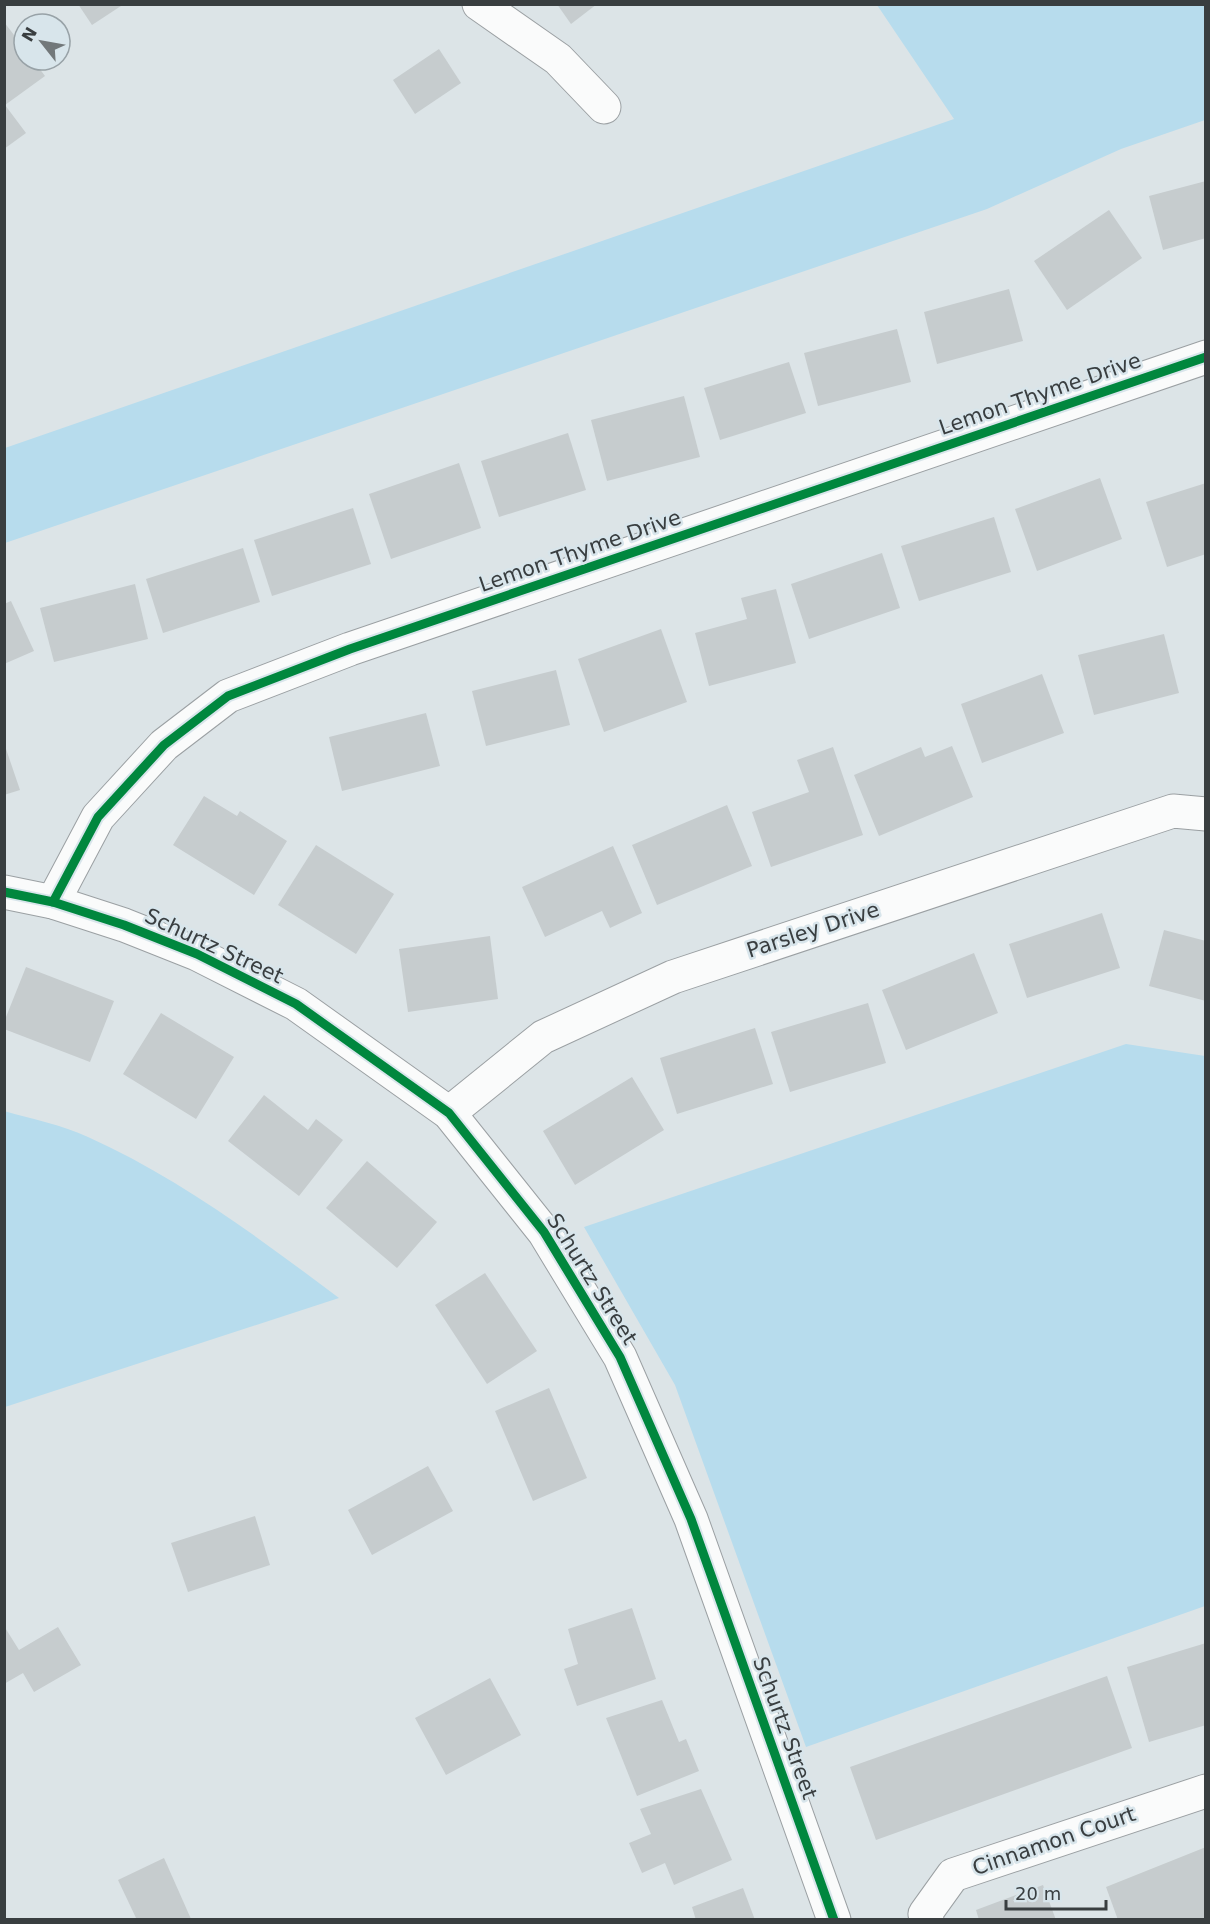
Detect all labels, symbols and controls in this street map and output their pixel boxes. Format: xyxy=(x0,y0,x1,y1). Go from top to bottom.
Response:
north arrow xyxy=(12,12,72,72)
text: N xyxy=(18,24,41,45)
street label: Lemon Thyme Drive xyxy=(936,348,1144,440)
street label: Lemon Thyme Drive xyxy=(476,505,684,597)
street label: Parsley Drive xyxy=(744,897,882,963)
street label: Schurtz Street xyxy=(141,903,287,989)
street label: Schurtz Street xyxy=(542,1209,642,1349)
street label: Schurtz Street xyxy=(748,1653,822,1803)
street label: Cinnamon Court xyxy=(969,1802,1139,1880)
scale bar xyxy=(1006,1873,1106,1911)
text: 20 m xyxy=(1015,1883,1061,1904)

